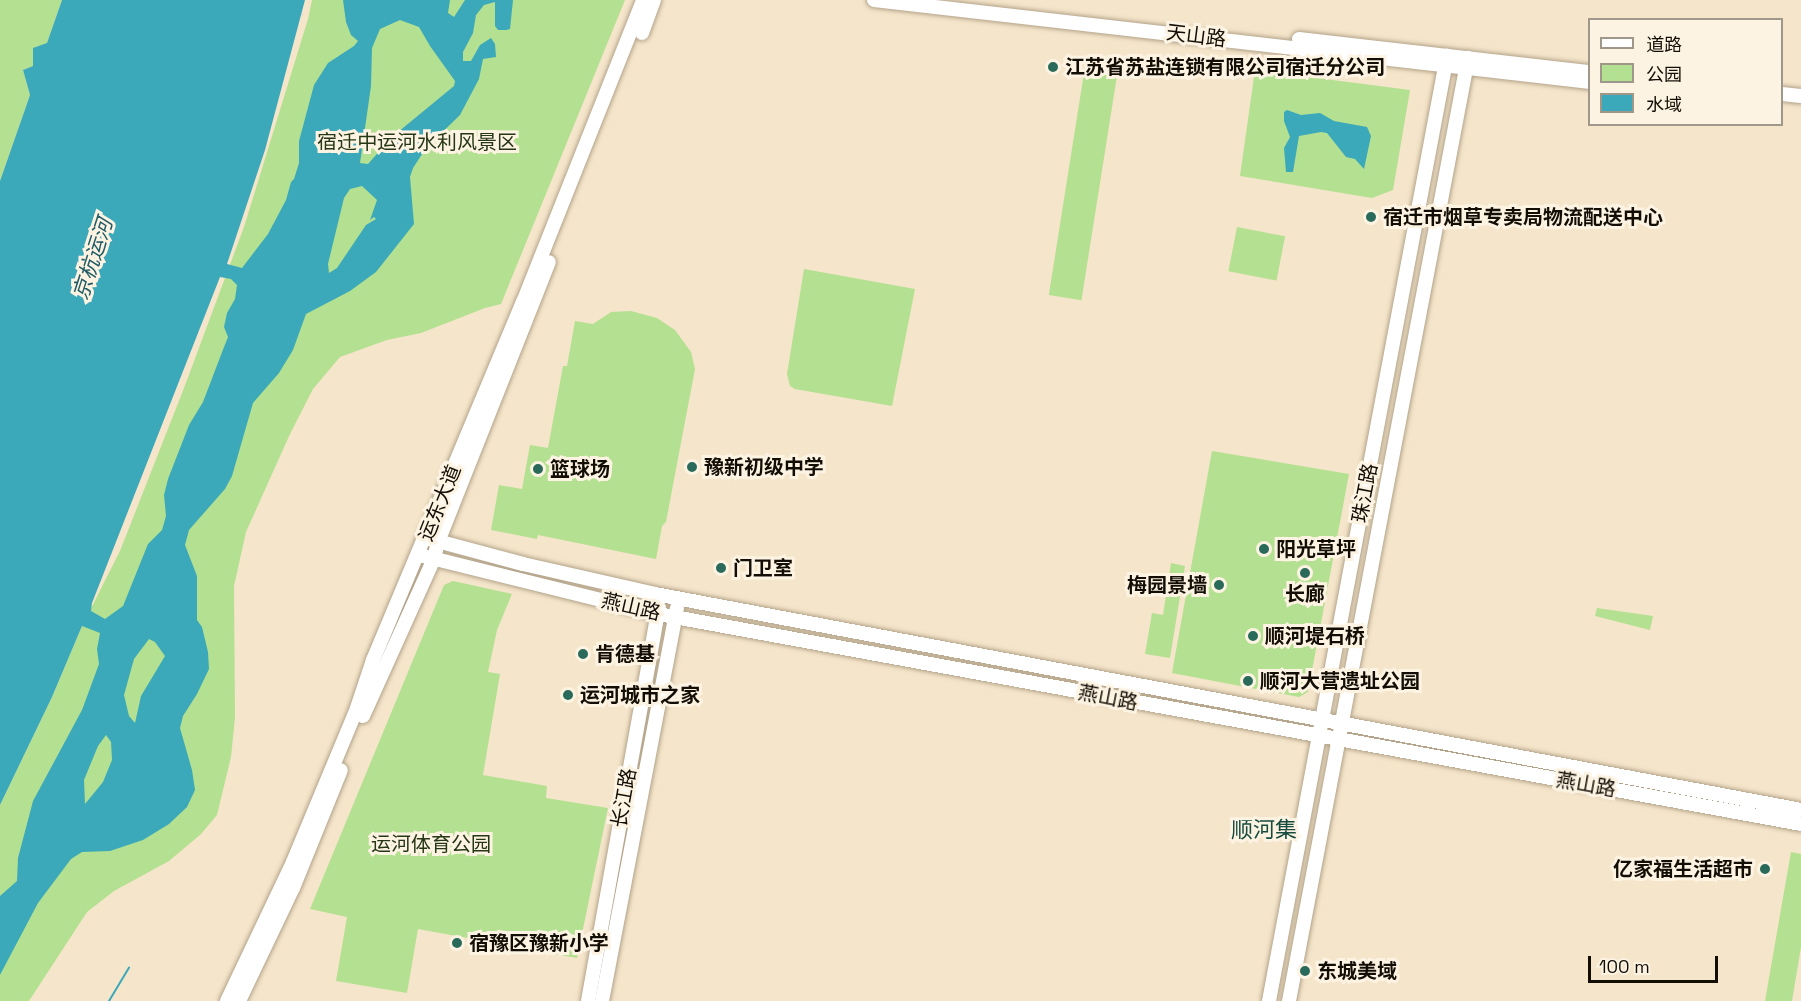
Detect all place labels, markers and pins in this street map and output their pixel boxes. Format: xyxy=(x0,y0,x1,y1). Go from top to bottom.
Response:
place label: 江苏省苏盐连锁有限公司宿迁分公司 xyxy=(1065,55,1385,79)
marker: 江苏省苏盐连锁有限公司宿迁分公司 xyxy=(1046,60,1060,74)
place label: 宿迁市烟草专卖局物流配送中心 xyxy=(1383,205,1663,229)
marker: 宿迁市烟草专卖局物流配送中心 xyxy=(1364,210,1378,224)
place label: 豫新初级中学 xyxy=(704,455,824,479)
place label: 篮球场 xyxy=(550,457,610,481)
marker: 豫新初级中学 xyxy=(685,460,699,474)
marker: 篮球场 xyxy=(531,462,545,476)
place label: 阳光草坪 xyxy=(1276,537,1356,561)
marker: 阳光草坪 xyxy=(1257,542,1271,556)
place label: 门卫室 xyxy=(733,556,793,580)
marker: 门卫室 xyxy=(714,561,728,575)
marker: 长廊 xyxy=(1298,566,1312,580)
place label: 梅园景墙 xyxy=(1127,573,1207,597)
marker: 梅园景墙 xyxy=(1212,578,1226,592)
place label: 长廊 xyxy=(1285,582,1325,606)
place label: 顺河堤石桥 xyxy=(1265,624,1365,648)
marker: 顺河堤石桥 xyxy=(1246,629,1260,643)
place label: 肯德基 xyxy=(595,642,655,666)
marker: 肯德基 xyxy=(576,647,590,661)
place label: 顺河大营遗址公园 xyxy=(1260,669,1420,693)
marker: 顺河大营遗址公园 xyxy=(1241,674,1255,688)
place label: 运河城市之家 xyxy=(580,683,700,707)
marker: 运河城市之家 xyxy=(561,688,575,702)
place label: 亿家福生活超市 xyxy=(1613,857,1753,881)
marker: 亿家福生活超市 xyxy=(1758,862,1772,876)
place label: 宿豫区豫新小学 xyxy=(469,931,609,955)
marker: 宿豫区豫新小学 xyxy=(450,936,464,950)
place label: 东城美域 xyxy=(1317,959,1397,983)
marker: 东城美域 xyxy=(1298,964,1312,978)

